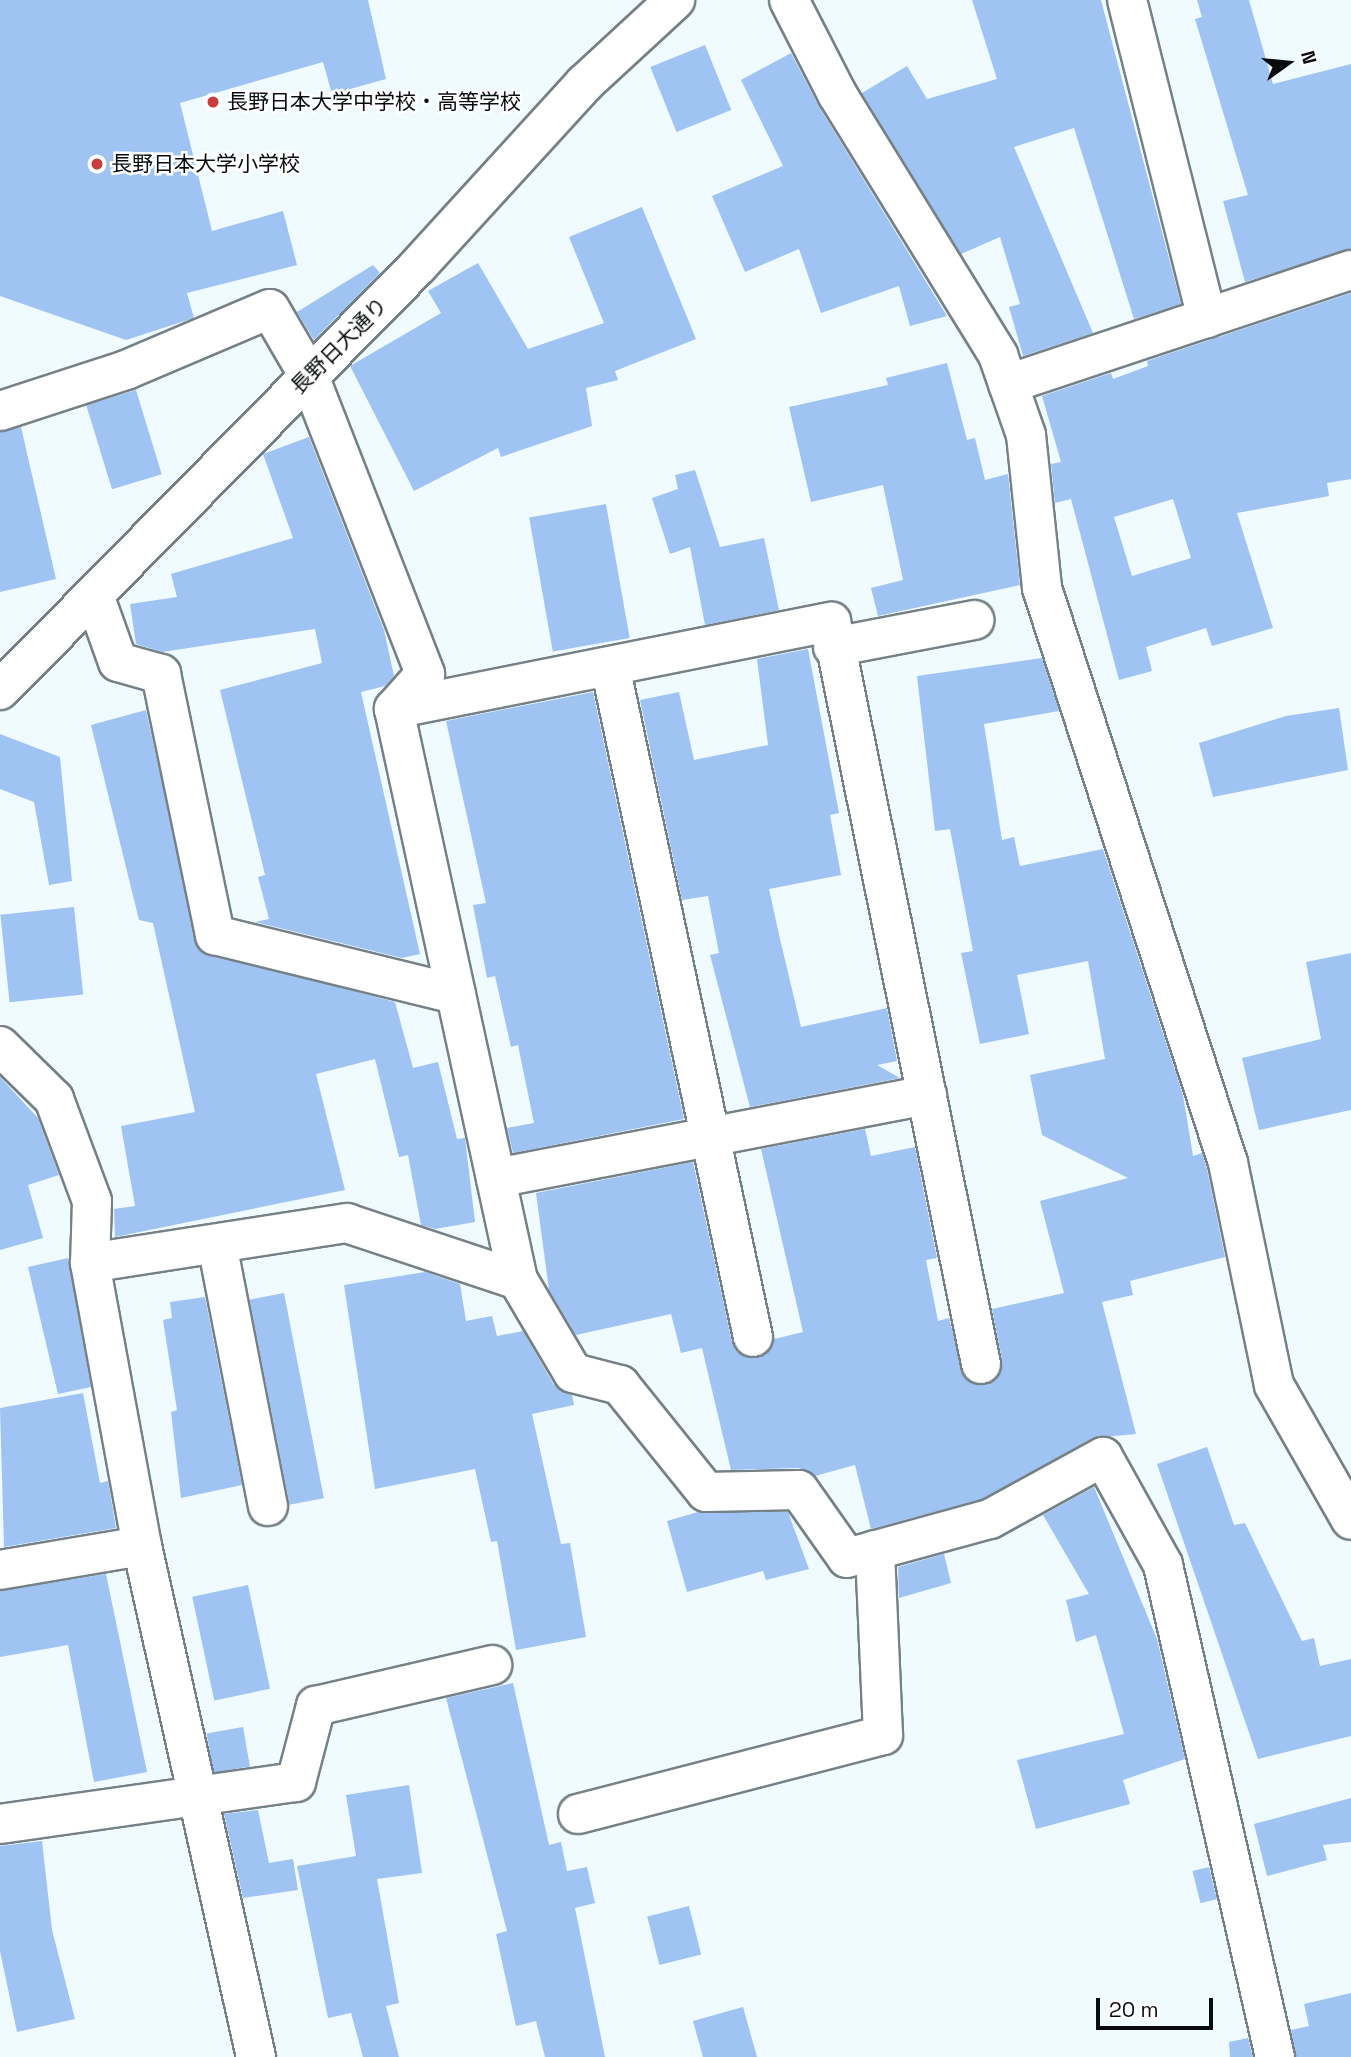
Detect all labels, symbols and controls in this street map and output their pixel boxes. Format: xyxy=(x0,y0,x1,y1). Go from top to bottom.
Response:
north arrow xyxy=(1253,28,1323,98)
text: N xyxy=(1295,48,1322,67)
place label: 長野日本大学中学校・高等学校 xyxy=(227,89,521,115)
marker: 長野日本大学中学校・高等学校 xyxy=(205,94,221,110)
place label: 長野日本大学小学校 xyxy=(111,151,300,177)
marker: 長野日本大学小学校 xyxy=(89,156,105,172)
street label: 長野日大通り xyxy=(286,293,392,399)
scale bar xyxy=(1099,1983,1216,2027)
text: 20 m xyxy=(1109,1996,1159,2023)

